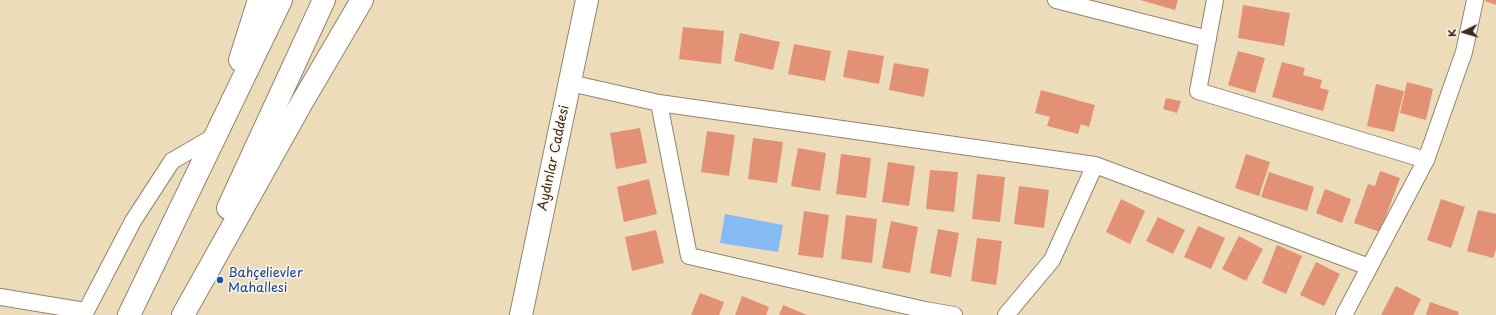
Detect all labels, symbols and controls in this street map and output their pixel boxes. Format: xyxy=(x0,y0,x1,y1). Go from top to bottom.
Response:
north arrow xyxy=(1444,12,1484,52)
text: K xyxy=(1443,28,1460,38)
street label: Aydınlar Caddesi xyxy=(535,104,573,212)
place label: Bahçelievler Mahallesi xyxy=(228,265,303,296)
marker: Bahçelievler Mahallesi xyxy=(215,275,225,285)

